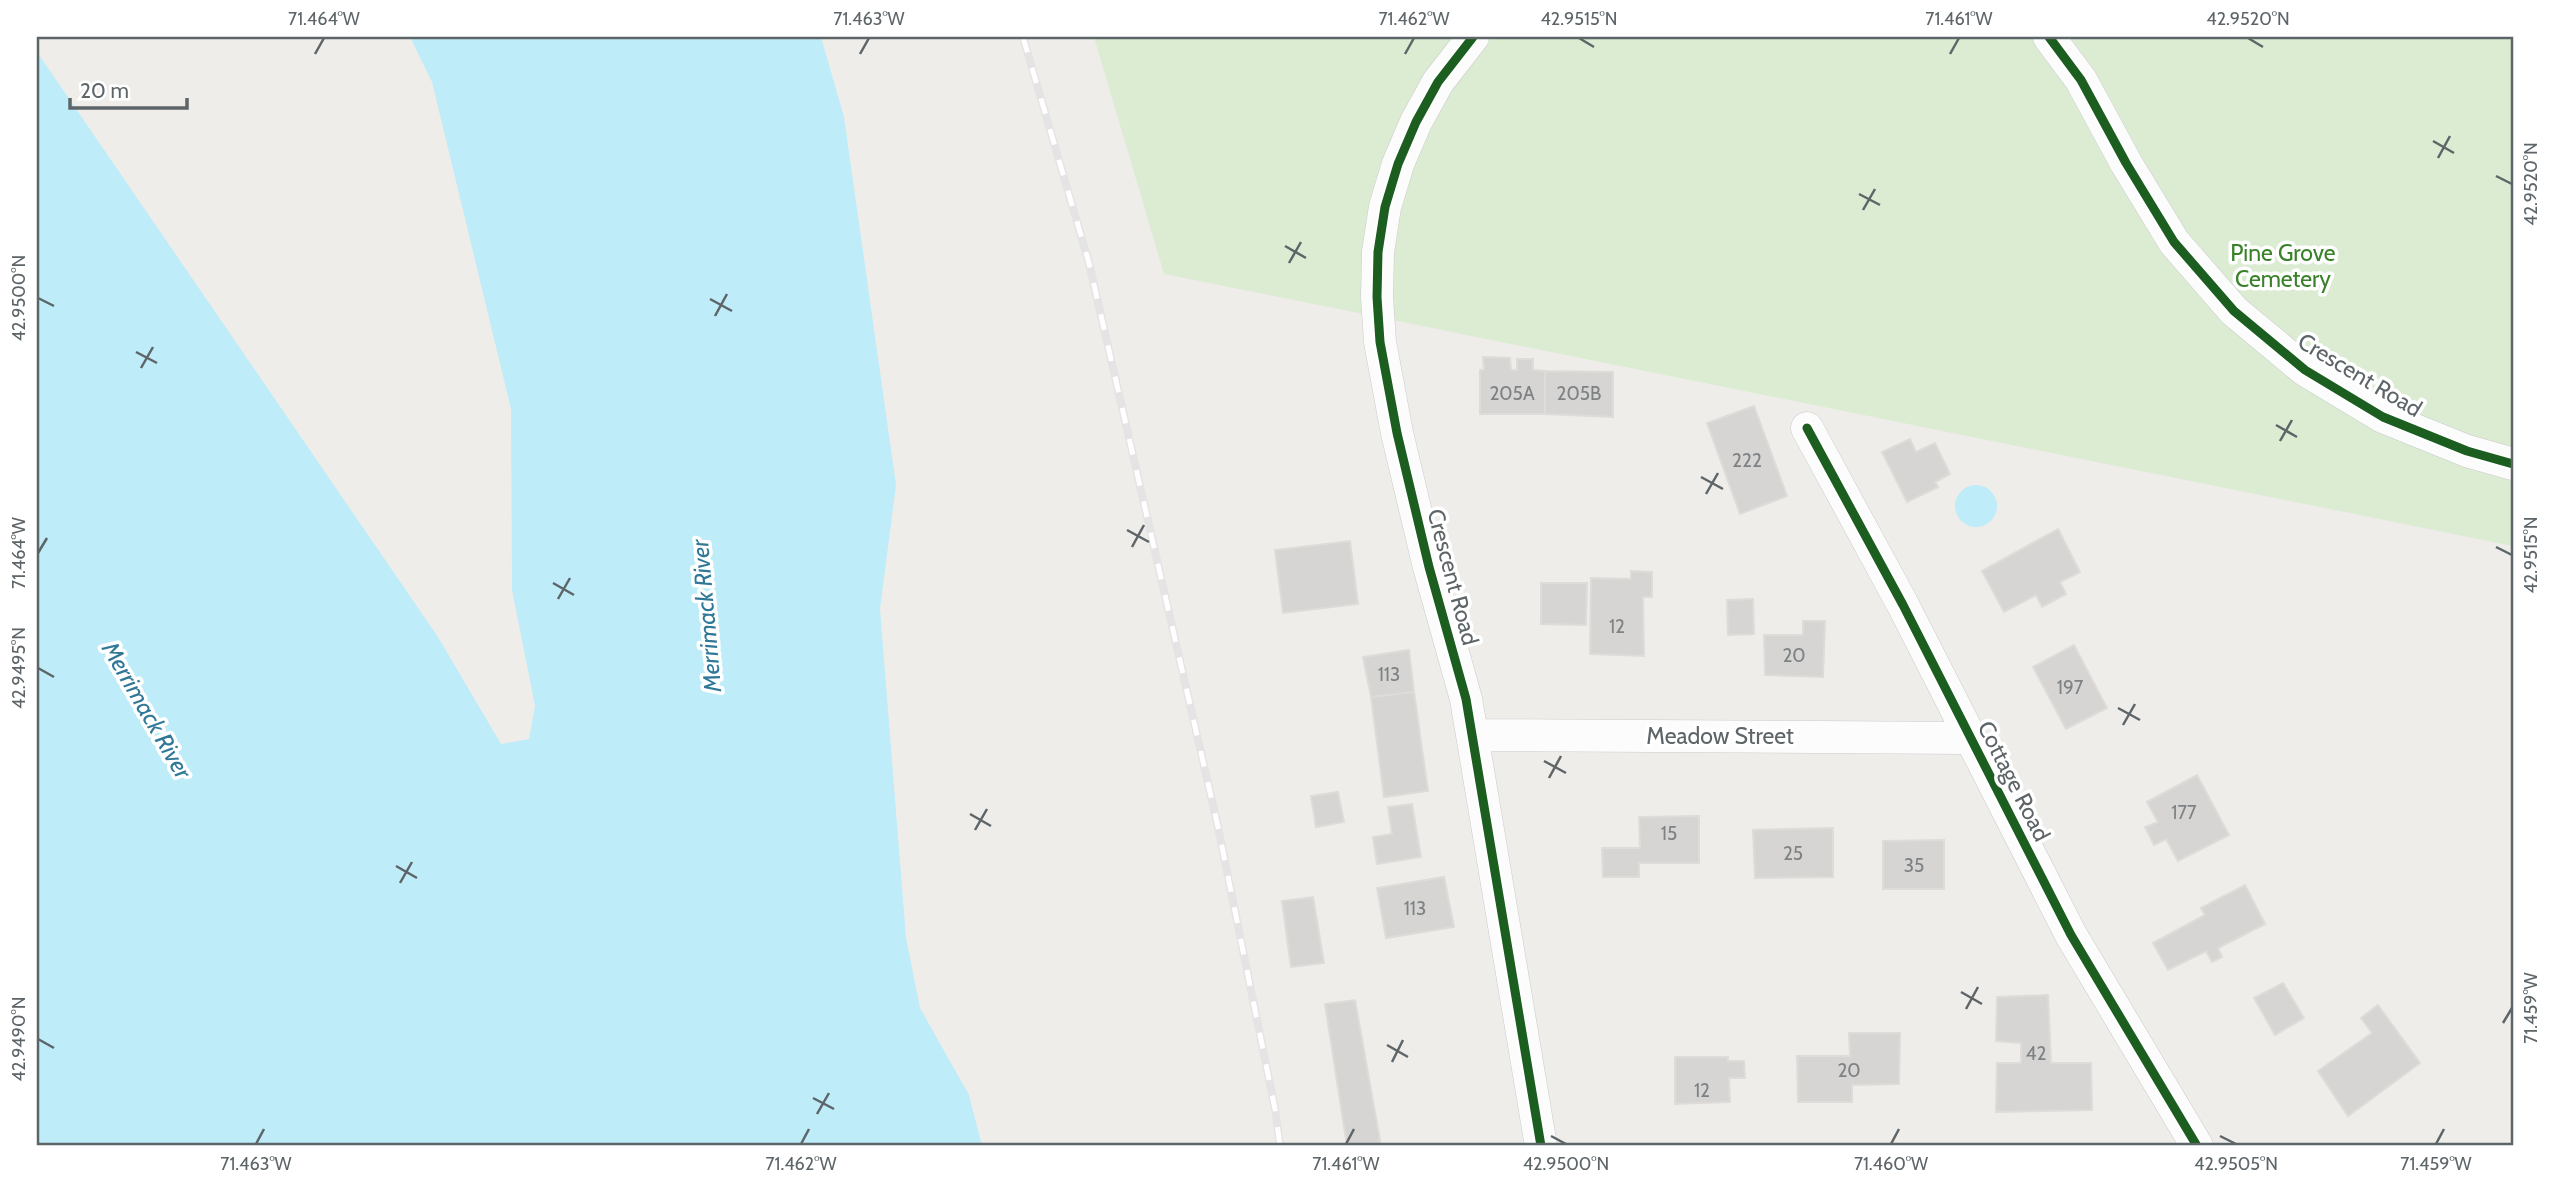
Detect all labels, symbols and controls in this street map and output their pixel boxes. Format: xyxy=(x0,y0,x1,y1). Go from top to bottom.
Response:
text: 71.464°W xyxy=(288,8,360,30)
text: 71.463°W xyxy=(833,8,905,30)
text: 71.462°W xyxy=(1379,8,1450,30)
text: 42.9515°N xyxy=(1540,8,1618,30)
text: 71.461°W xyxy=(1925,8,1993,30)
text: 42.9520°N xyxy=(2206,8,2290,30)
scale bar xyxy=(70,66,187,110)
text: 20 m xyxy=(80,78,129,103)
text: 42.9520°N xyxy=(2520,142,2542,226)
park label: Pine Grove Cemetery xyxy=(2230,239,2336,293)
text: 42.9500°N xyxy=(8,255,30,341)
street label: Crescent Road xyxy=(2293,327,2427,423)
house number: 205A xyxy=(1489,382,1535,405)
house number: 205B xyxy=(1557,382,1601,405)
house number: 222 xyxy=(1732,449,1762,472)
street label: Crescent Road xyxy=(1421,506,1485,648)
text: 42.9515°N xyxy=(2520,516,2542,594)
text: 71.464°W xyxy=(8,517,30,589)
water label: Merrimack River xyxy=(685,537,727,695)
house number: 12 xyxy=(1609,615,1625,638)
text: 42.9495°N xyxy=(8,627,30,709)
water label: Merrimack River xyxy=(96,636,199,785)
house number: 20 xyxy=(1782,644,1806,667)
house number: 113 xyxy=(1378,663,1400,686)
house number: 197 xyxy=(2057,676,2084,699)
street label: Cottage Road xyxy=(1972,716,2056,846)
street label: Meadow Street xyxy=(1646,722,1794,750)
house number: 177 xyxy=(2171,801,2197,824)
house number: 15 xyxy=(1661,822,1677,845)
house number: 25 xyxy=(1783,842,1803,865)
house number: 35 xyxy=(1904,854,1924,877)
house number: 113 xyxy=(1404,897,1426,920)
text: 71.459°W xyxy=(2520,972,2542,1044)
text: 42.9490°N xyxy=(8,997,30,1081)
house number: 42 xyxy=(2026,1042,2046,1065)
house number: 20 xyxy=(1837,1059,1861,1082)
house number: 12 xyxy=(1694,1079,1710,1102)
text: 71.463°W xyxy=(220,1153,292,1175)
text: 71.462°W xyxy=(766,1153,837,1175)
text: 71.461°W xyxy=(1312,1153,1380,1175)
text: 42.9500°N xyxy=(1523,1153,1609,1175)
text: 71.460°W xyxy=(1854,1153,1928,1175)
text: 42.9505°N xyxy=(2194,1153,2278,1175)
text: 71.459°W xyxy=(2400,1153,2472,1175)

